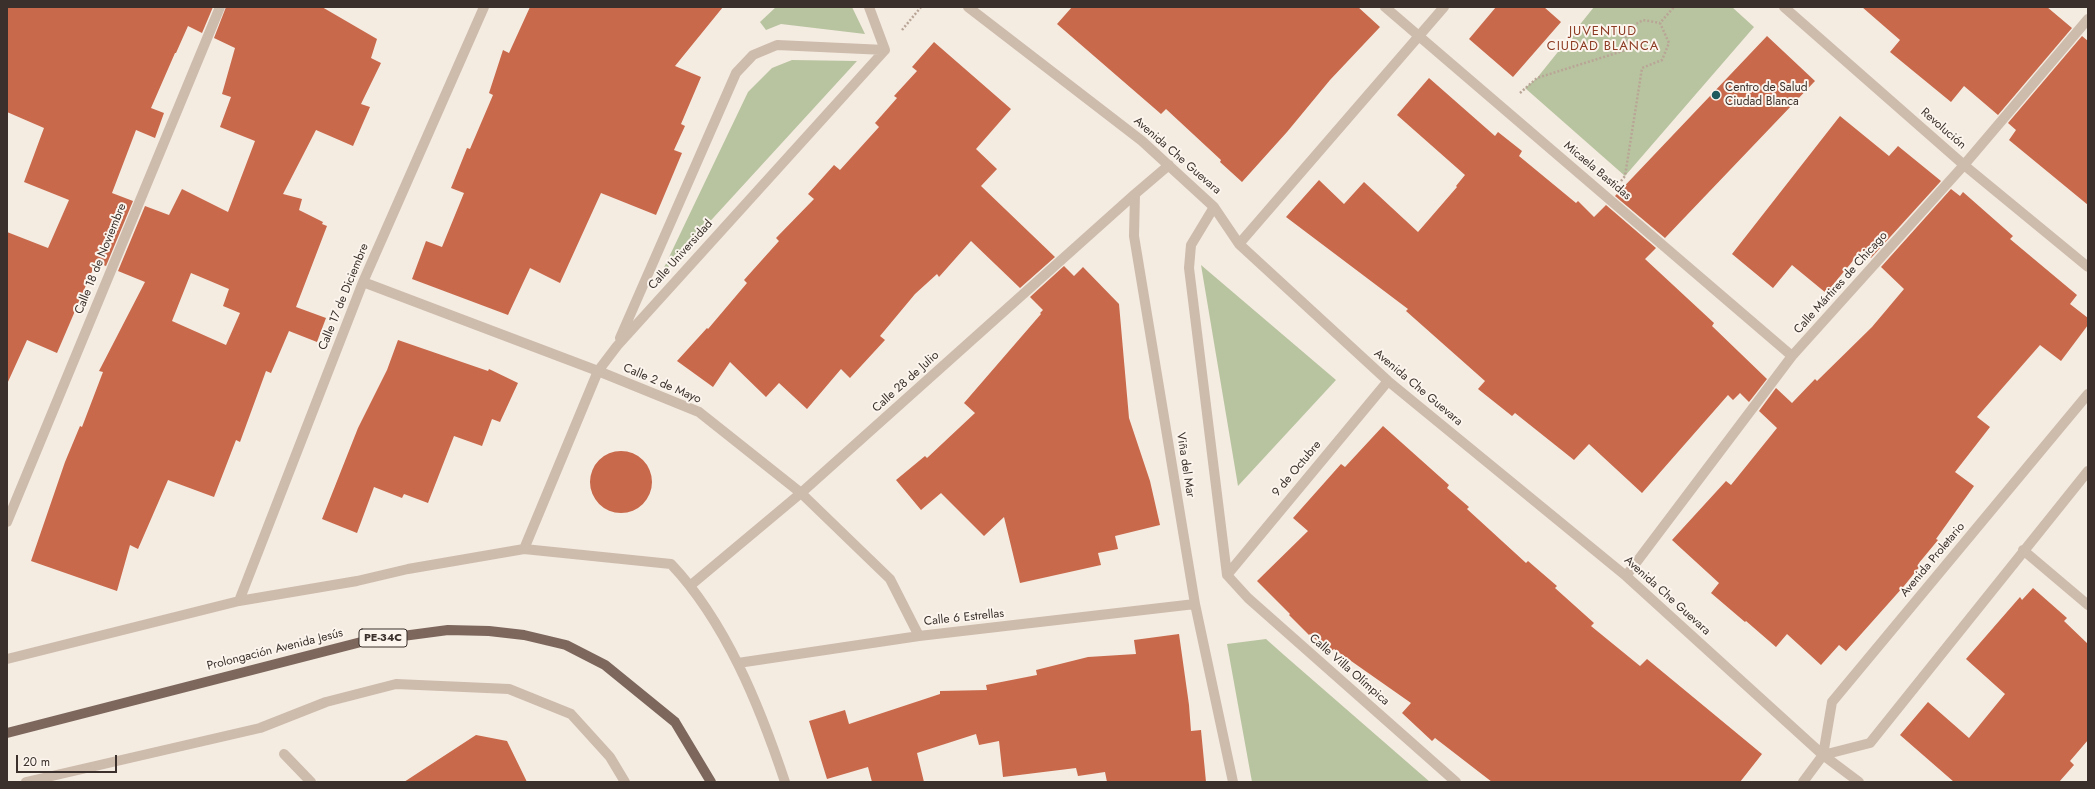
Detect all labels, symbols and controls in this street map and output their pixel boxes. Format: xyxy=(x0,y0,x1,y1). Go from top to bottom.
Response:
district label: JUVENTUD CIUDAD BLANCA xyxy=(1547,24,1659,55)
place label: Centro de Salud Ciudad Blanca xyxy=(1725,81,1808,109)
marker: Centro de Salud Ciudad Blanca xyxy=(1710,89,1722,101)
street label: Revolución xyxy=(1917,105,1969,153)
street label: Avenida Che Guevara xyxy=(1130,114,1224,198)
street label: Micaela Bastidas xyxy=(1560,139,1634,203)
street label: Calle 18 de Noviembre xyxy=(72,202,130,316)
street label: Calle Universidad xyxy=(646,217,716,293)
street label: Calle Mártires de Chicago xyxy=(1791,229,1891,337)
street label: Calle 17 de Diciembre xyxy=(316,242,372,352)
street label: Avenida Che Guevara xyxy=(1371,347,1465,429)
street label: Calle 28 de Julio xyxy=(870,348,942,416)
street label: Calle 2 de Mayo xyxy=(621,361,703,407)
street label: Viña del Mar xyxy=(1173,431,1197,499)
street label: 9 de Octubre xyxy=(1269,438,1325,500)
street label: Avenida Proletario xyxy=(1898,520,1968,600)
street label: Avenida Che Guevara xyxy=(1621,553,1713,639)
street label: Calle 6 Estrellas xyxy=(923,607,1005,629)
street label: Prolongación Avenida Jesús xyxy=(206,626,344,674)
road number: PE-34C xyxy=(359,629,407,647)
street label: Calle Villa Olímpica xyxy=(1306,631,1392,709)
scale bar xyxy=(18,747,119,773)
text: 20 m xyxy=(23,753,50,771)

